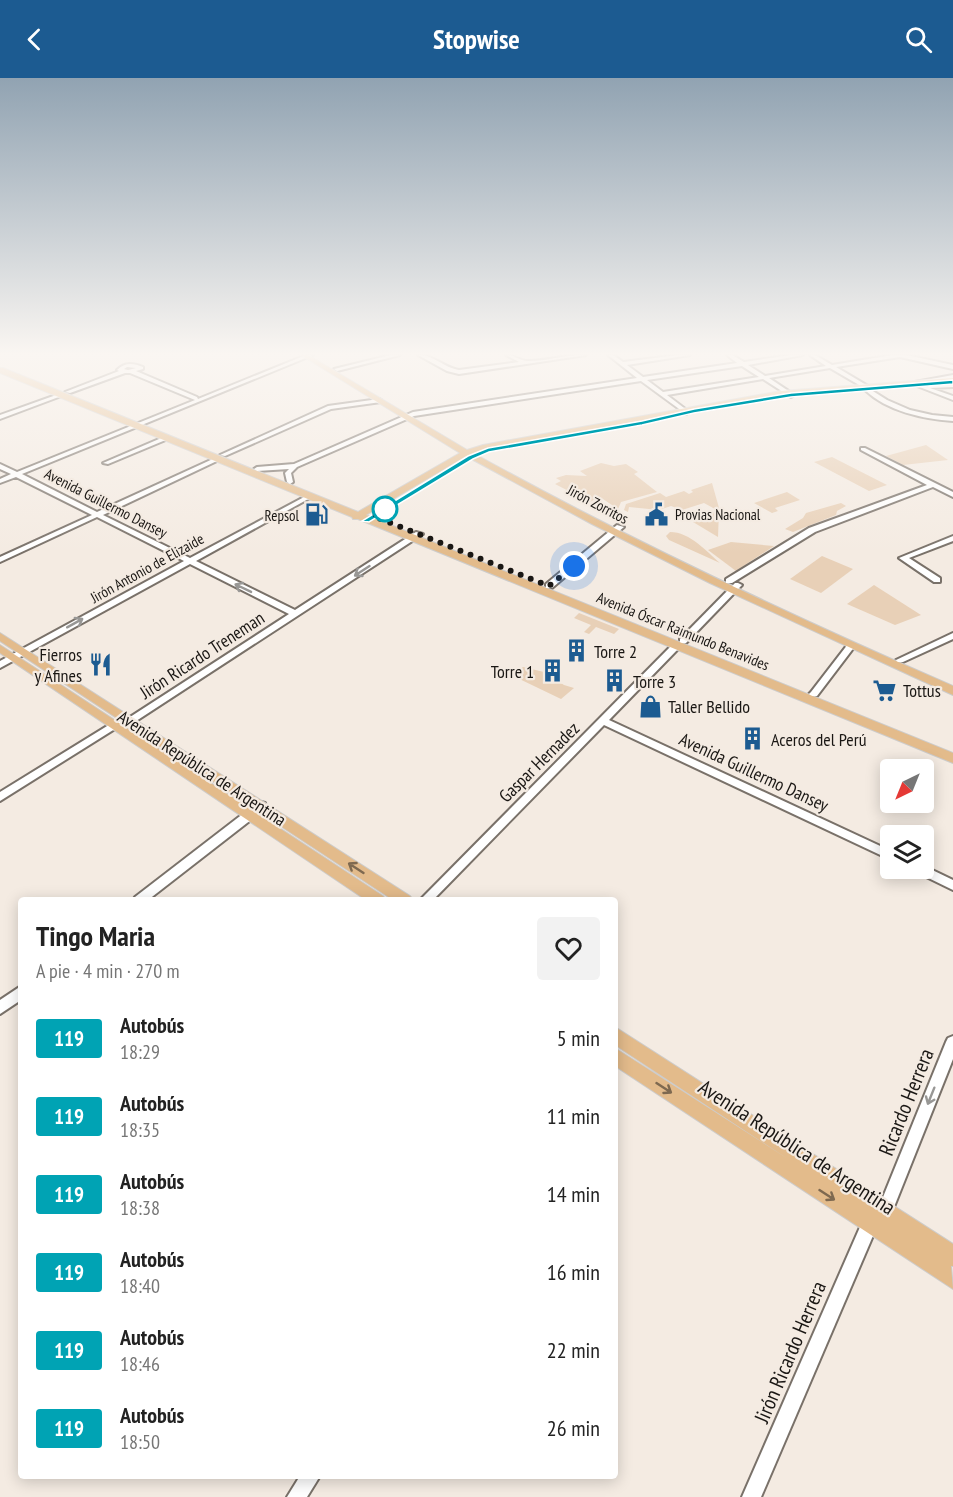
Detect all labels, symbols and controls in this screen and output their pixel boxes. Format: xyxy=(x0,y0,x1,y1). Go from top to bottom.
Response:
text: Stopwise xyxy=(433,22,520,56)
icon: back xyxy=(18,23,51,56)
icon: search xyxy=(902,23,935,56)
street label: Avenida Guillermo Dansey xyxy=(41,464,171,542)
street label: Jirón Zorritos xyxy=(563,480,632,528)
unlabelled marker xyxy=(372,496,398,522)
public building icon: Provias Nacional xyxy=(644,501,670,527)
fuel station icon: Repsol xyxy=(304,502,330,528)
place label: Provias Nacional xyxy=(675,505,761,524)
place label: Repsol xyxy=(265,506,299,525)
street label: Jirón Antonio de Elizaide xyxy=(86,529,207,608)
your location xyxy=(559,551,589,581)
one-way arrow xyxy=(354,565,371,577)
one-way arrow xyxy=(235,582,252,594)
street label: Avenida Óscar Raimundo Benavides xyxy=(594,588,772,674)
street label: Jirón Ricardo Treneman xyxy=(135,606,269,704)
one-way arrow xyxy=(65,617,83,628)
building icon: Torre 2 xyxy=(563,638,589,664)
place label: Torre 2 xyxy=(594,640,637,663)
place label: Fierros y Afines xyxy=(35,643,82,687)
restaurant icon: Fierros y Afines xyxy=(87,651,113,677)
building icon: Torre 1 xyxy=(539,658,565,684)
place label: Torre 1 xyxy=(491,660,534,683)
building icon: Torre 3 xyxy=(602,668,628,694)
place label: Torre 3 xyxy=(633,670,676,693)
supermarket icon: Tottus xyxy=(872,677,898,703)
place label: Tottus xyxy=(903,679,941,702)
shop icon: Taller Bellido xyxy=(637,693,663,719)
place label: Taller Bellido xyxy=(668,695,750,718)
street label: Avenida República de Argentina xyxy=(113,705,291,831)
street label: Gaspar Hernadez xyxy=(494,717,584,807)
building icon: Aceros del Perú xyxy=(740,726,766,752)
street label: Avenida Guillermo Dansey xyxy=(676,727,833,817)
place label: Aceros del Perú xyxy=(771,728,866,751)
north arrow xyxy=(880,759,934,813)
map controls xyxy=(880,759,934,879)
button: layers xyxy=(880,825,934,879)
one-way arrow xyxy=(348,862,365,874)
text: Tingo Maria xyxy=(36,917,155,954)
button: heart xyxy=(537,917,600,980)
text: A pie · 4 min · 270 m xyxy=(36,958,179,984)
text: Autobús xyxy=(120,1011,184,1039)
text: 5 min xyxy=(557,1024,600,1052)
text: 119 xyxy=(54,1025,84,1052)
text: 18:29 xyxy=(120,1039,160,1065)
street label: Ricardo Herrera xyxy=(872,1044,940,1160)
street label: Avenida República de Argentina xyxy=(694,1073,900,1221)
one-way arrow xyxy=(655,1082,672,1094)
one-way arrow xyxy=(925,1087,936,1105)
text: Autobús xyxy=(120,1089,184,1117)
text: 11 min xyxy=(547,1102,600,1130)
text: 119 xyxy=(54,1103,84,1130)
text: 18:35 xyxy=(120,1117,160,1143)
text: Autobús xyxy=(120,1167,184,1195)
text: 14 min xyxy=(547,1180,600,1208)
text: 119 xyxy=(54,1181,84,1208)
one-way arrow xyxy=(818,1189,835,1202)
text: 18:38 xyxy=(120,1195,160,1221)
text: Autobús xyxy=(120,1245,184,1273)
text: 16 min xyxy=(547,1258,600,1286)
text: 119 xyxy=(54,1259,84,1286)
text: 18:40 xyxy=(120,1273,160,1299)
street label: Jirón Ricardo Herrera xyxy=(748,1277,832,1428)
text: Autobús xyxy=(120,1323,184,1351)
text: 22 min xyxy=(547,1336,600,1364)
text: 119 xyxy=(54,1337,84,1364)
text: 18:46 xyxy=(120,1351,160,1377)
text: Autobús xyxy=(120,1401,184,1429)
text: 26 min xyxy=(547,1414,600,1442)
text: 119 xyxy=(54,1415,84,1442)
text: 18:50 xyxy=(120,1429,160,1455)

